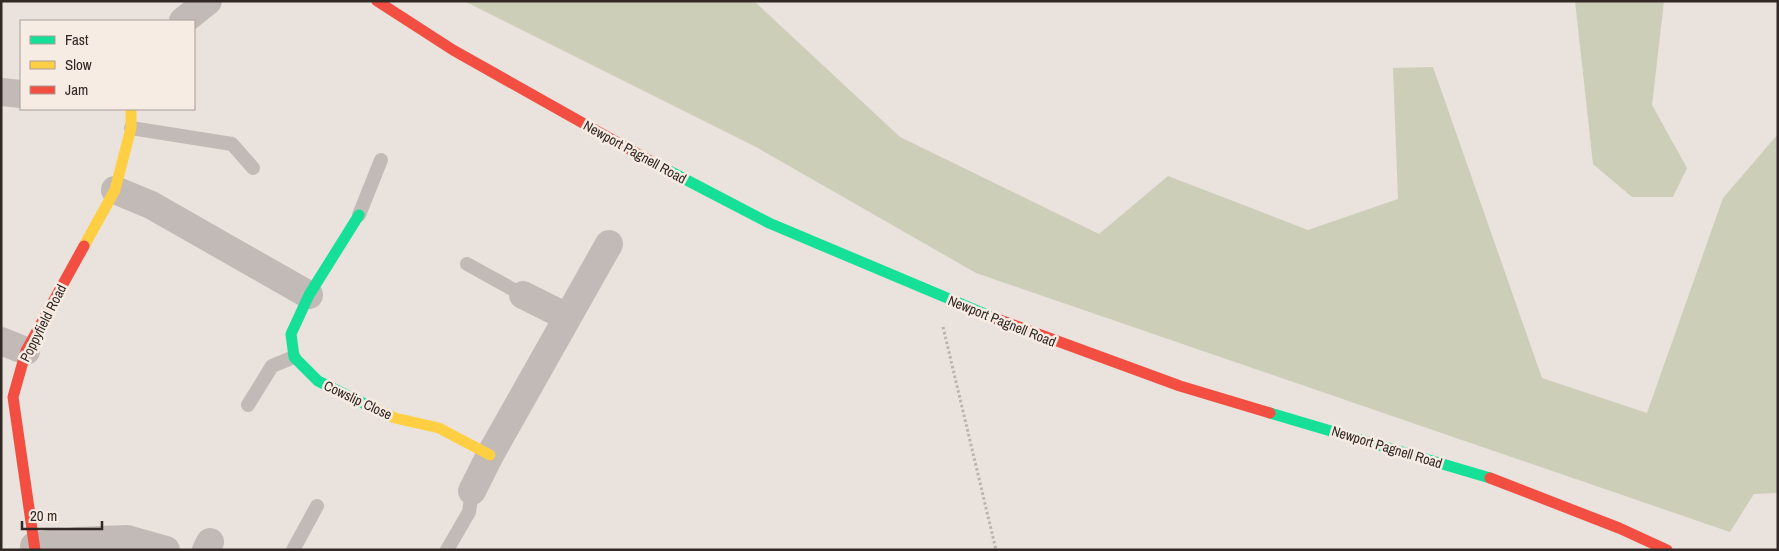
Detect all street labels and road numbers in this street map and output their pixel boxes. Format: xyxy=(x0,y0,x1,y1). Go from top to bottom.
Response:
street label: Newport Pagnell Road xyxy=(580,116,690,188)
street label: Poppyfield Road xyxy=(16,281,70,365)
street label: Newport Pagnell Road xyxy=(945,291,1059,351)
street label: Cowslip Close xyxy=(321,376,395,424)
street label: Newport Pagnell Road xyxy=(1329,422,1445,472)

